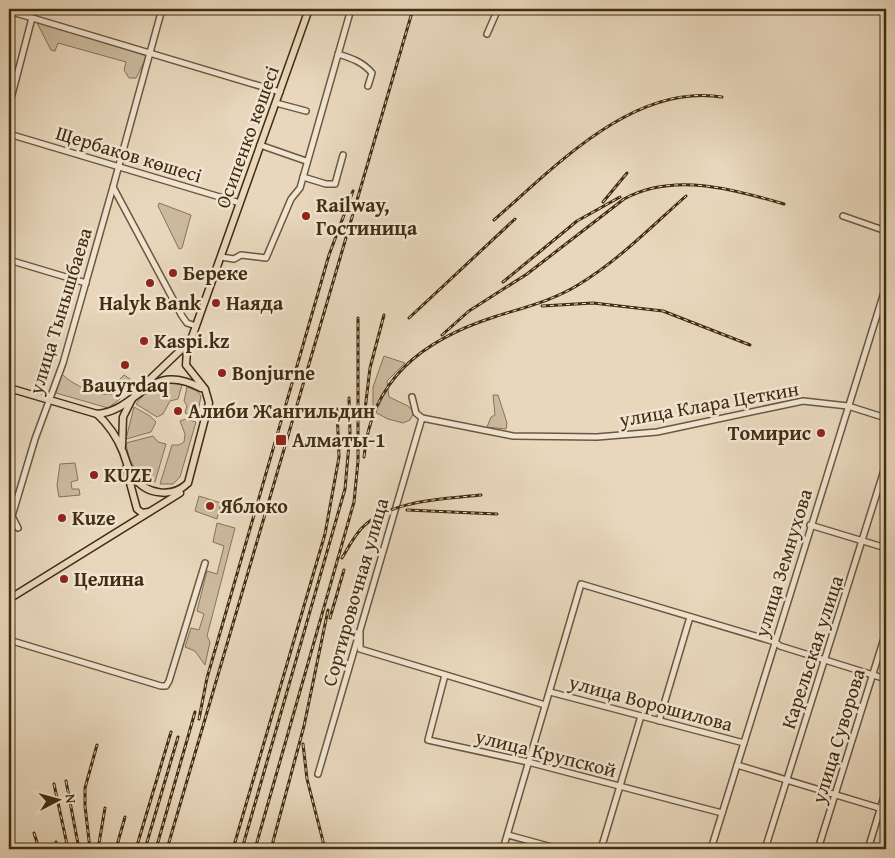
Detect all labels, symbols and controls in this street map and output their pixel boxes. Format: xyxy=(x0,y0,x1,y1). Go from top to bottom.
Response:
street label: Осипенко көшесі xyxy=(207,61,286,212)
street label: Щербаков көшесі xyxy=(53,118,206,190)
place label: Railway, Гостиница xyxy=(316,190,418,242)
marker: Railway, Гостиница xyxy=(300,210,312,222)
street label: улица Тынышбаева xyxy=(20,224,99,399)
place label: Береке xyxy=(183,258,248,287)
marker: Береке xyxy=(167,267,179,279)
marker: Halyk Bank xyxy=(144,277,156,289)
place label: Halyk Bank xyxy=(99,288,202,317)
place label: Наяда xyxy=(226,288,284,317)
marker: Наяда xyxy=(210,297,222,309)
place label: Kaspi.kz xyxy=(154,326,230,355)
marker: Kaspi.kz xyxy=(138,335,150,347)
place label: Bonjurne xyxy=(232,358,315,387)
marker: Bauyrdaq xyxy=(119,359,131,371)
marker: Bonjurne xyxy=(216,367,228,379)
place label: Bauyrdaq xyxy=(82,370,169,399)
street label: улица Клара Цеткин xyxy=(616,373,801,434)
place label: Алиби Жангильдин xyxy=(188,396,375,425)
marker: Алиби Жангильдин xyxy=(172,405,184,417)
place label: Томирис xyxy=(728,418,811,447)
place label: Алматы-1 xyxy=(292,425,386,454)
marker: Томирис xyxy=(815,427,827,439)
marker: Алматы-1 xyxy=(274,433,288,447)
place label: KUZE xyxy=(104,460,152,489)
marker: KUZE xyxy=(88,469,100,481)
street label: улица Земнухова xyxy=(746,485,819,642)
place label: Яблоко xyxy=(219,491,288,520)
street label: Сортировочная улица xyxy=(314,494,395,689)
marker: Яблоко xyxy=(204,500,216,512)
place label: Kuze xyxy=(72,503,116,532)
marker: Kuze xyxy=(56,512,68,524)
place label: Целина xyxy=(74,564,145,593)
street label: Карельская улица xyxy=(773,571,850,732)
marker: Целина xyxy=(58,573,70,585)
street label: улица Суворова xyxy=(803,664,872,808)
street label: улица Ворошилова xyxy=(565,666,737,738)
street label: улица Крупской xyxy=(472,721,620,784)
north arrow xyxy=(32,776,82,826)
text: N xyxy=(60,793,81,805)

